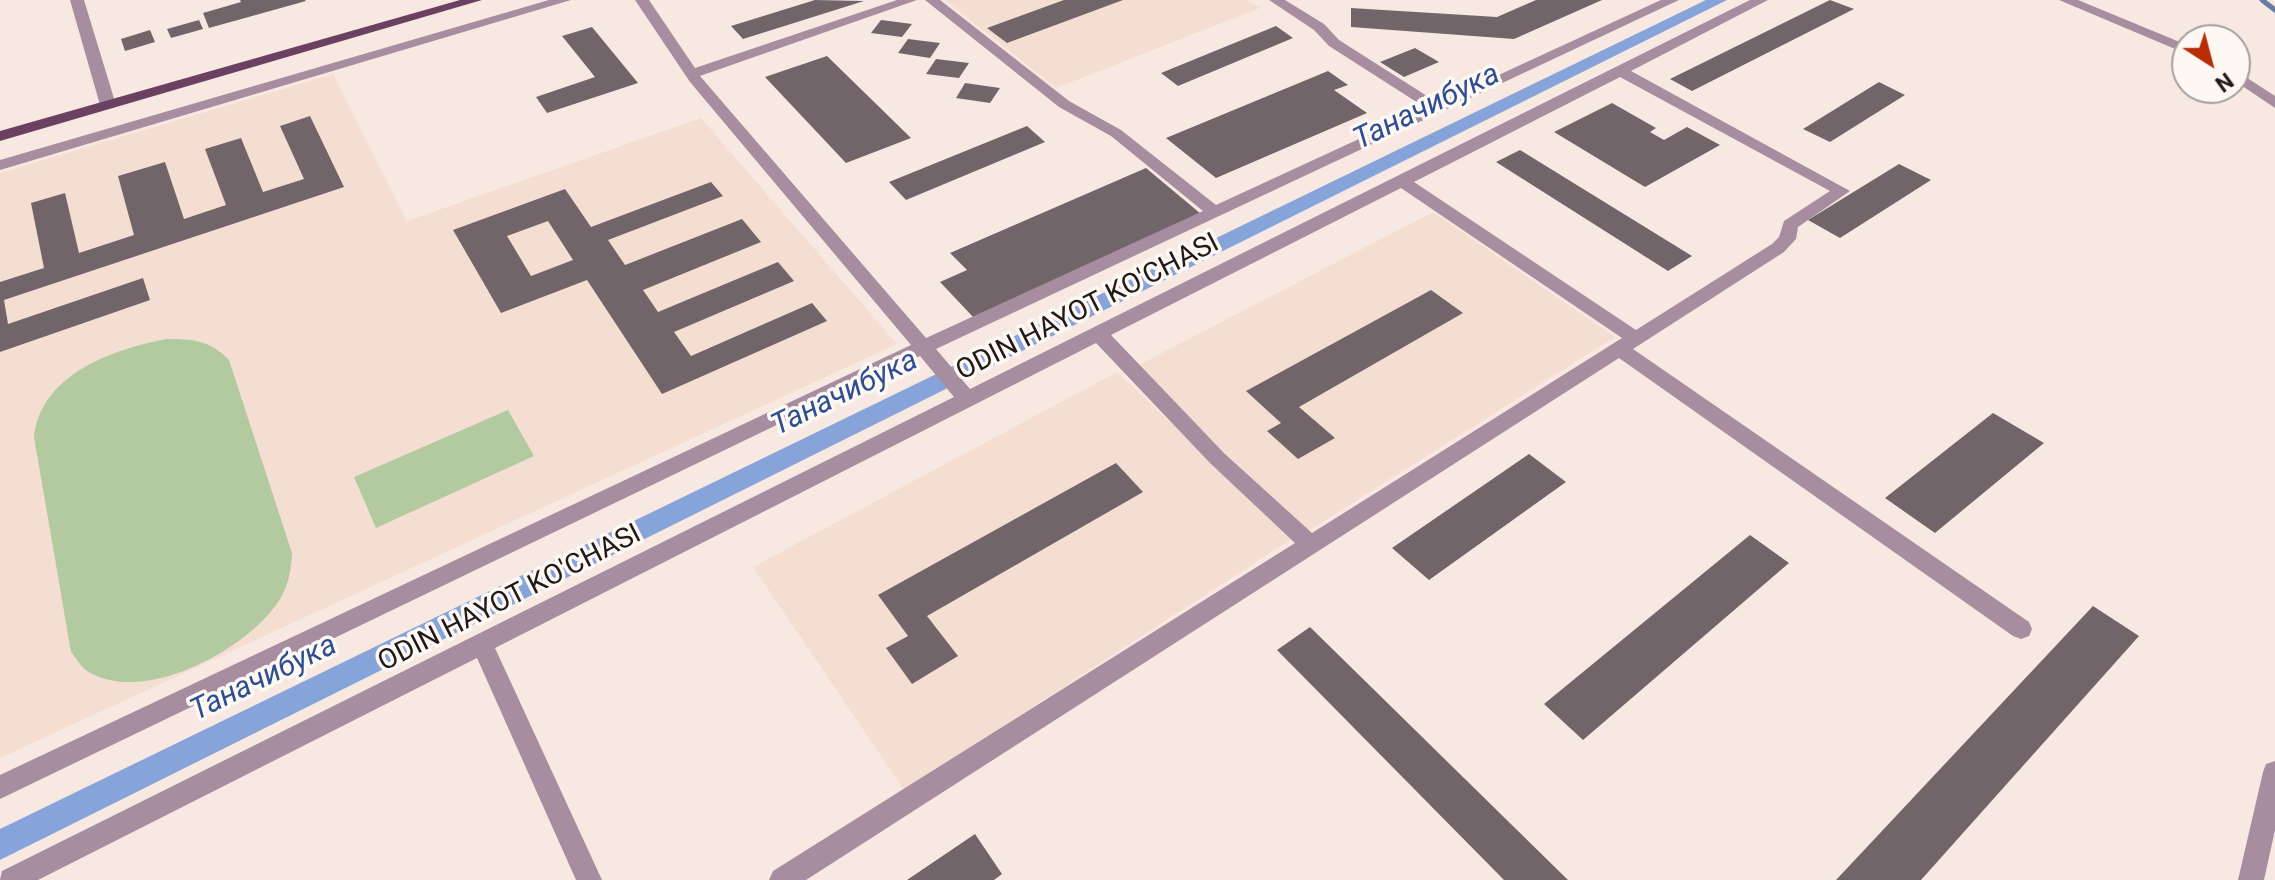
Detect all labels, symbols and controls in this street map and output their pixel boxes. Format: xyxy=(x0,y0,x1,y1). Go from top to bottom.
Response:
north arrow xyxy=(2171,24,2251,104)
water label: Таначибука xyxy=(1348,57,1506,159)
text: N xyxy=(2211,68,2238,97)
street label: ODIN HAYOT KO'CHASI xyxy=(951,227,1225,389)
water label: Таначибука xyxy=(766,343,924,445)
street label: ODIN HAYOT KO'CHASI xyxy=(373,518,647,680)
water label: Таначибука xyxy=(185,628,343,730)

